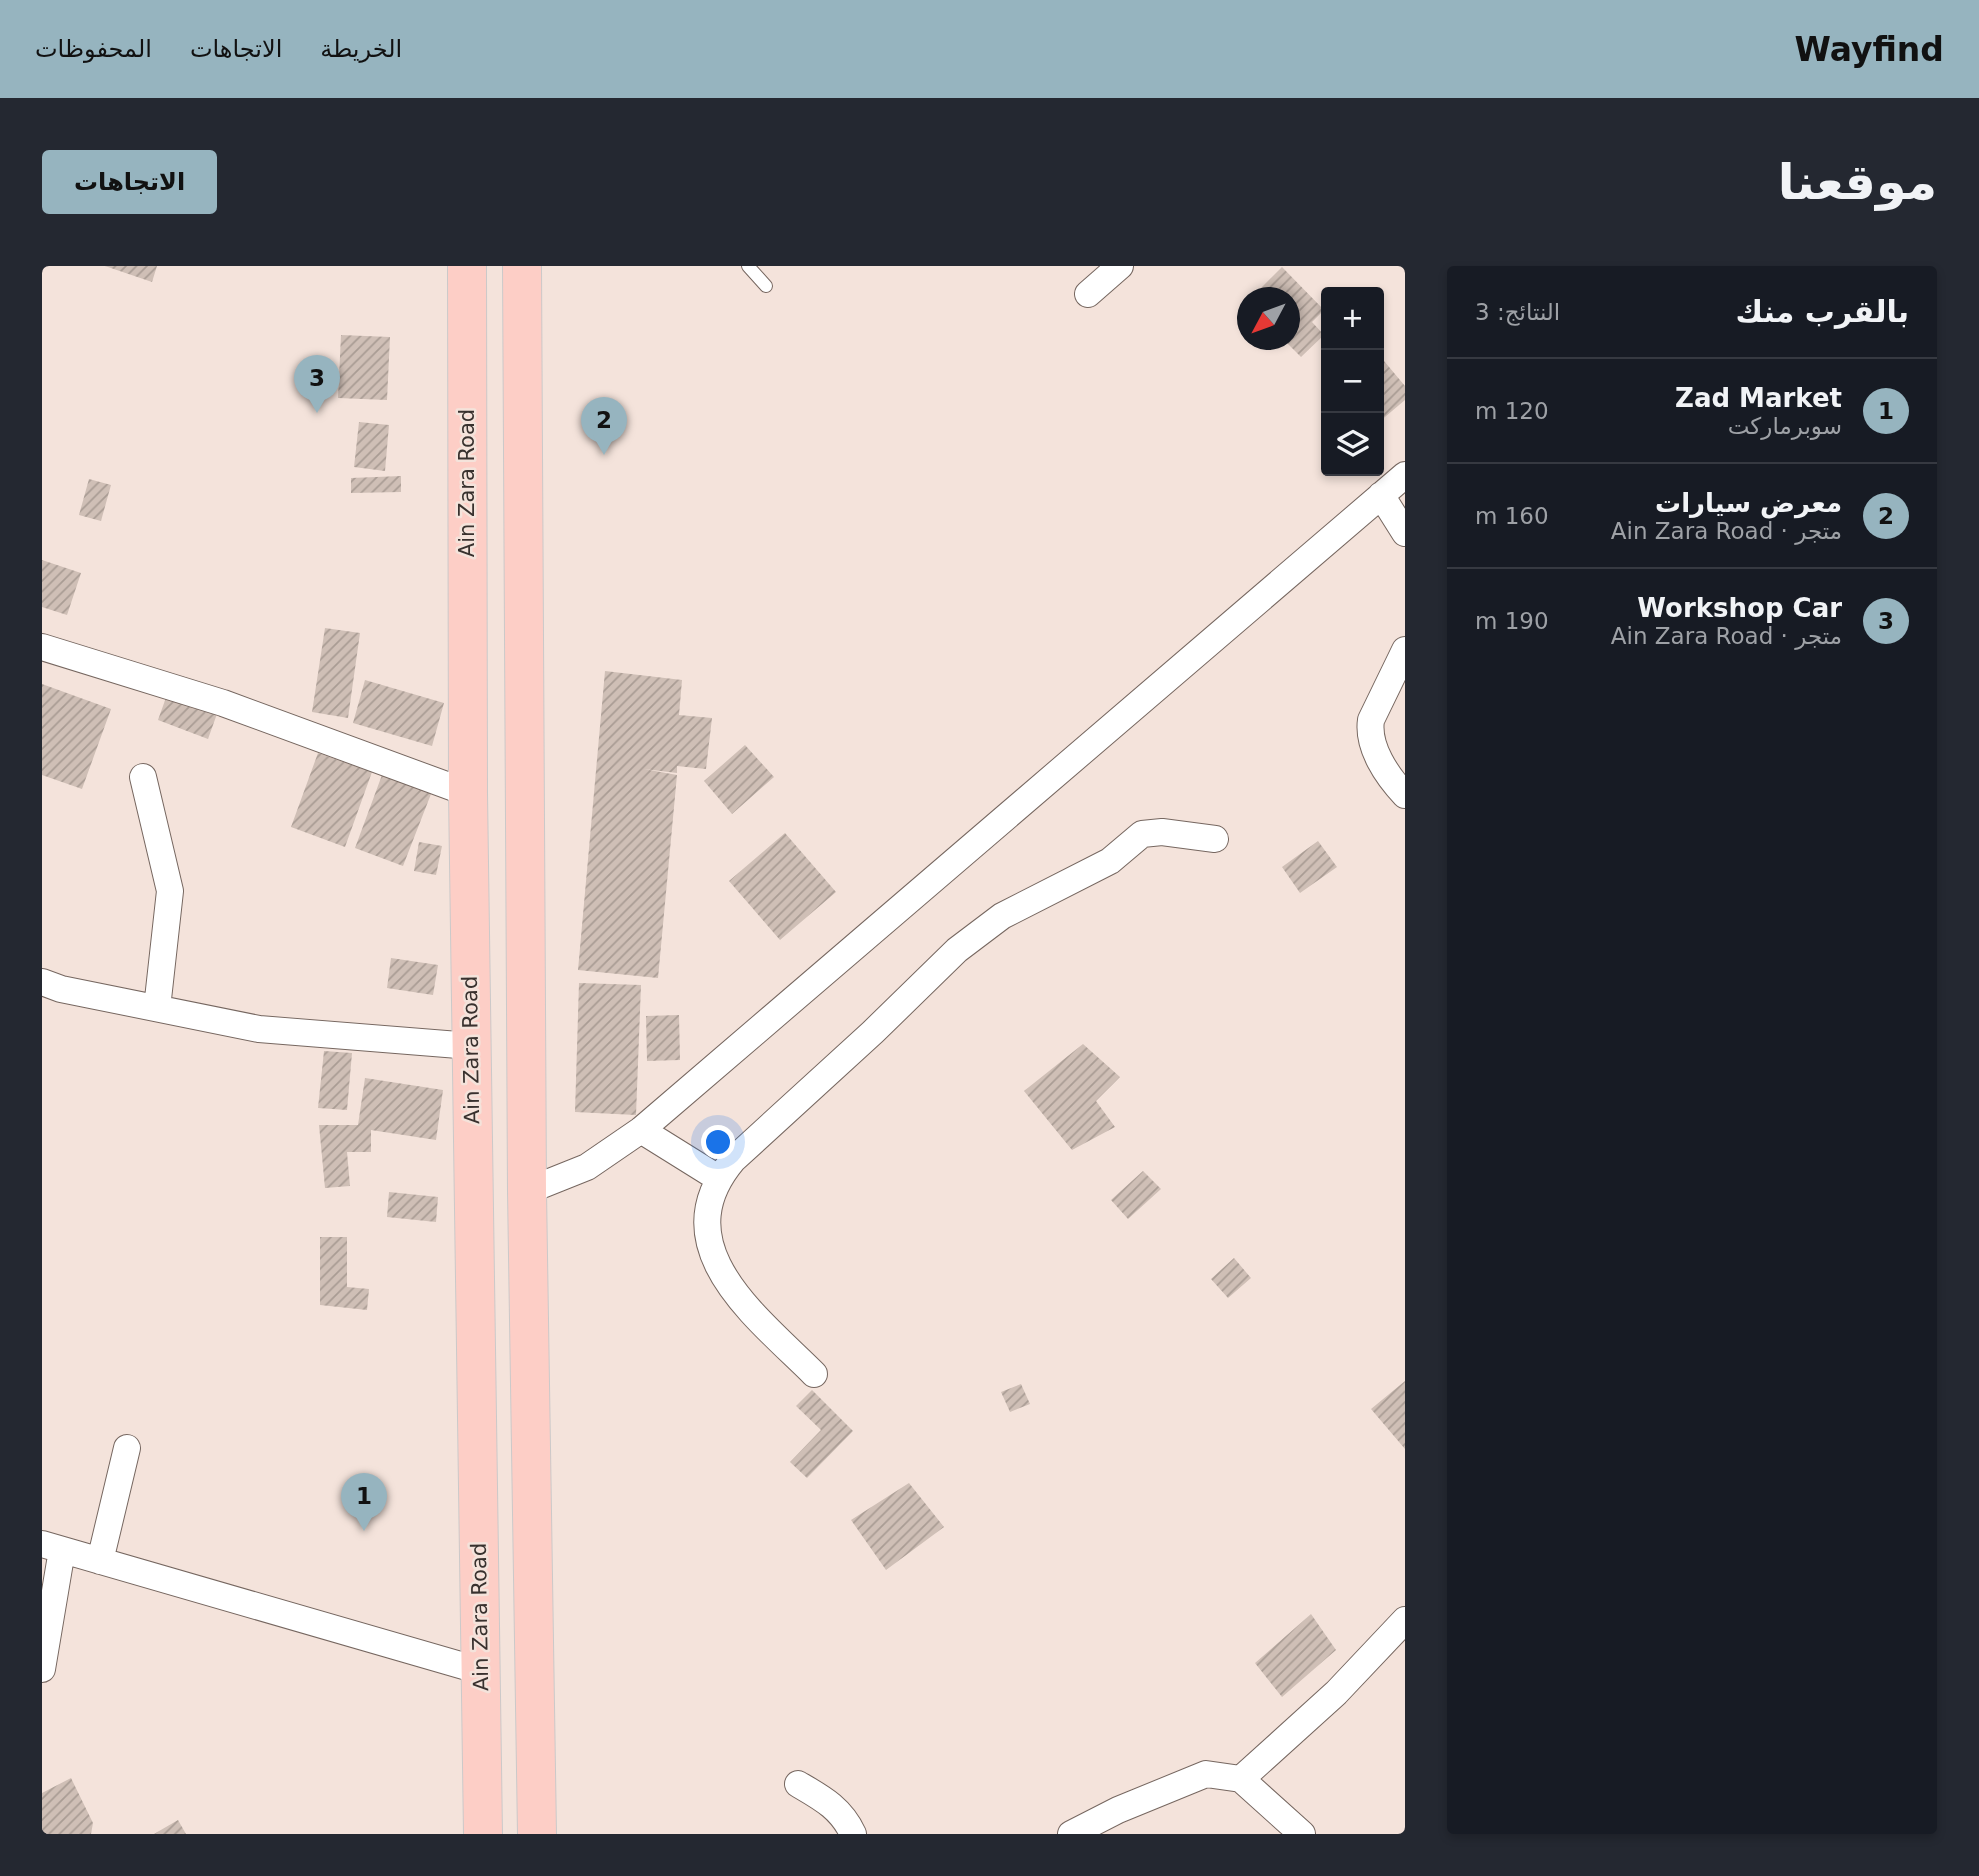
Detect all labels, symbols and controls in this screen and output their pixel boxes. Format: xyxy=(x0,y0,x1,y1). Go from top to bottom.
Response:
text: Wayfind xyxy=(1794,30,1944,69)
text: المحفوظات xyxy=(35,35,152,63)
text: الاتجاهات xyxy=(190,35,282,63)
text: الخريطة xyxy=(320,35,402,63)
button: الاتجاهات xyxy=(42,150,217,214)
text: موقعنا xyxy=(1778,154,1937,211)
north arrow xyxy=(1237,287,1300,350)
map controls xyxy=(1321,287,1384,476)
button: + xyxy=(1321,287,1384,350)
text: بالقرب منك xyxy=(1736,294,1909,329)
text: النتائج: 3 xyxy=(1475,299,1560,325)
button: − xyxy=(1321,350,1384,413)
pin: 3 xyxy=(294,355,340,413)
text: Zad Market xyxy=(1675,383,1842,413)
pin: 2 xyxy=(581,397,627,455)
text: 120 m xyxy=(1475,398,1549,424)
text: 1 xyxy=(1878,398,1894,424)
street label: Ain Zara Road xyxy=(455,409,479,557)
button: layers xyxy=(1321,413,1384,476)
text: سوبرماركت xyxy=(1728,413,1842,439)
text: معرض سيارات xyxy=(1655,488,1842,518)
text: 160 m xyxy=(1475,503,1549,529)
text: 2 xyxy=(1878,503,1894,529)
text: متجر · Ain Zara Road xyxy=(1611,518,1842,544)
text: Workshop Car xyxy=(1637,593,1842,623)
text: 190 m xyxy=(1475,608,1549,634)
text: 3 xyxy=(1878,608,1894,634)
text: متجر · Ain Zara Road xyxy=(1611,623,1842,649)
street label: Ain Zara Road xyxy=(458,976,484,1124)
your location xyxy=(701,1125,735,1159)
pin: 1 xyxy=(341,1473,387,1531)
street label: Ain Zara Road xyxy=(467,1543,493,1691)

